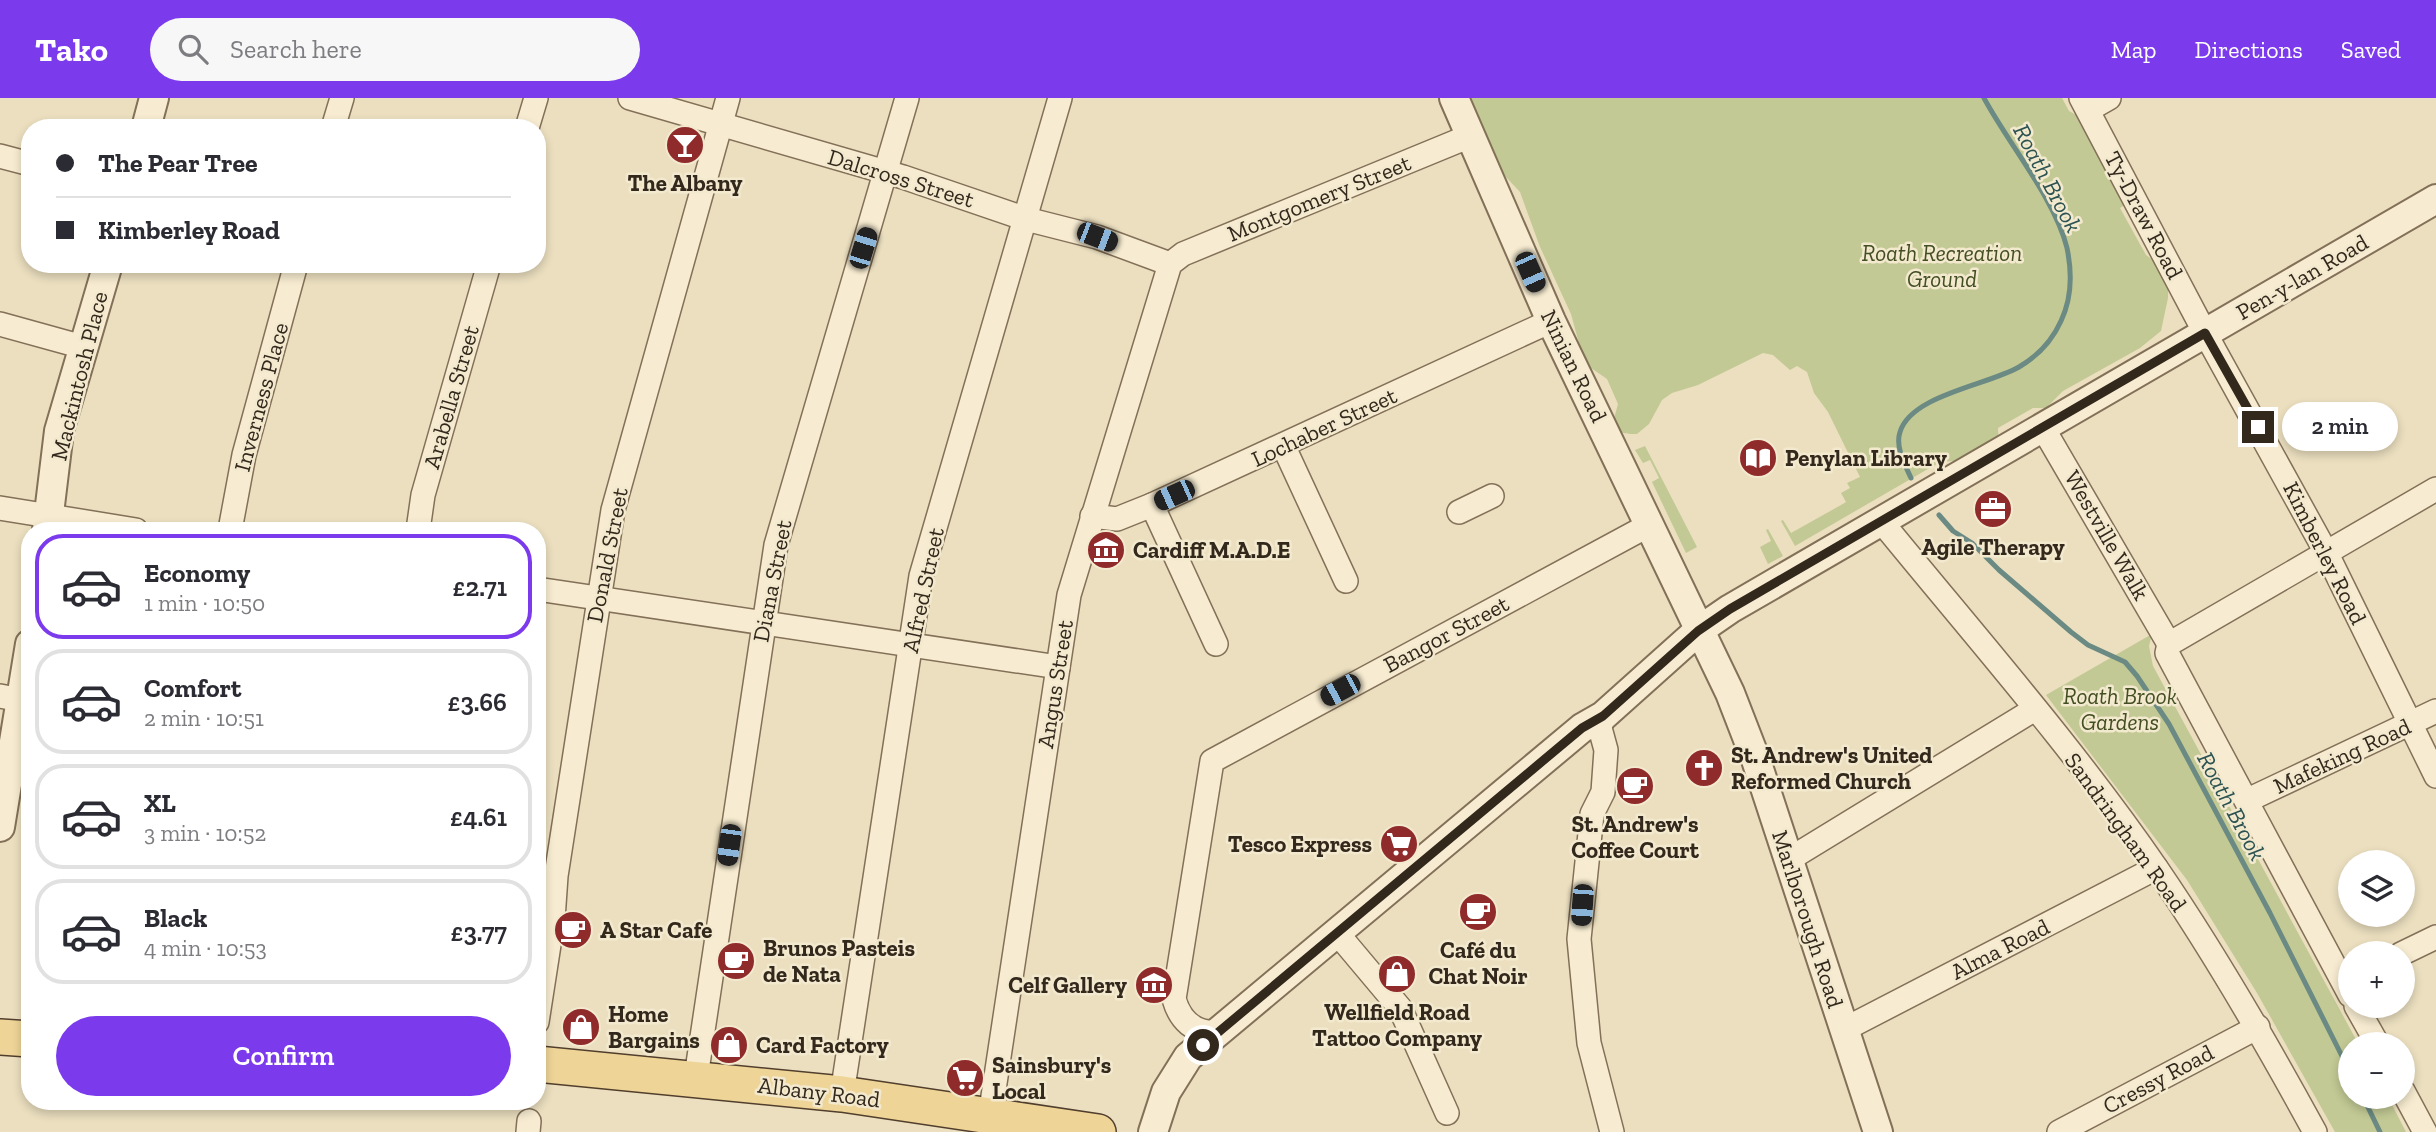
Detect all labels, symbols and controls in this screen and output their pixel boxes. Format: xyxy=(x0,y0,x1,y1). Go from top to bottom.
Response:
search box xyxy=(150,18,640,81)
text: Tako xyxy=(35,30,108,69)
icon: search xyxy=(174,30,212,68)
text: Search here xyxy=(230,33,362,65)
text: Map xyxy=(2111,35,2157,64)
text: Directions xyxy=(2195,35,2303,64)
text: Saved xyxy=(2341,35,2401,64)
water label: Roath Brook xyxy=(2007,119,2089,238)
bar icon: The Albany xyxy=(664,124,706,166)
street label: Dalcross Street xyxy=(825,142,978,214)
street label: Ty-Draw Road xyxy=(2099,146,2190,284)
text: The Pear Tree xyxy=(98,147,258,179)
street label: Montgomery Street xyxy=(1223,148,1415,248)
place label: The Albany xyxy=(627,169,743,197)
text: Kimberley Road xyxy=(98,214,280,246)
car xyxy=(1074,220,1121,254)
car xyxy=(847,225,880,271)
street label: Pen-y-lan Road xyxy=(2231,228,2373,326)
park label: Roath Recreation Ground xyxy=(1862,239,2022,293)
car xyxy=(1512,249,1549,295)
street label: Mackintosh Place xyxy=(44,288,114,464)
street label: Ninian Road xyxy=(1535,305,1613,427)
street label: Inverness Place xyxy=(228,319,294,475)
street label: Arabella Street xyxy=(417,322,485,472)
street label: Lochaber Street xyxy=(1247,381,1402,473)
callout: 2 min xyxy=(2282,402,2398,452)
route end xyxy=(2242,411,2274,443)
text: 2 min xyxy=(2311,412,2369,440)
library icon: Penylan Library xyxy=(1737,437,1779,479)
place label: Penylan Library xyxy=(1785,444,1948,472)
street label: Westville Walk xyxy=(2059,465,2155,605)
car xyxy=(1151,477,1198,513)
street label: Kimberley Road xyxy=(2277,477,2373,629)
street label: Donald Street xyxy=(580,485,634,625)
office icon: Agile Therapy xyxy=(1972,488,2014,530)
street label: Diana Street xyxy=(746,517,798,644)
street label: Alfred Street xyxy=(896,524,950,655)
museum icon: Cardiff M.A.D.E xyxy=(1085,529,1127,571)
place label: Agile Therapy xyxy=(1921,533,2066,561)
place label: Cardiff M.A.D.E xyxy=(1133,536,1291,564)
icon: car xyxy=(60,555,123,618)
text: Economy xyxy=(144,557,250,589)
text: £2.71 xyxy=(452,571,507,603)
text: 1 min · 10:50 xyxy=(144,589,265,617)
street label: Bangor Street xyxy=(1379,589,1514,679)
street label: Angus Street xyxy=(1031,617,1079,750)
icon: car xyxy=(60,670,123,733)
car xyxy=(1317,671,1364,709)
text: Comfort xyxy=(144,672,241,704)
park label: Roath Brook Gardens xyxy=(2063,682,2177,736)
text: £3.66 xyxy=(447,686,507,718)
text: 2 min · 10:51 xyxy=(144,704,264,732)
street label: Mafeking Road xyxy=(2269,712,2415,800)
place label: St. Andrew's United Reformed Church xyxy=(1731,741,1932,795)
church icon: St. Andrew's United Reformed Church xyxy=(1683,747,1725,789)
street label: Sandringham Road xyxy=(2059,747,2193,917)
water label: Roath Brook xyxy=(2191,747,2273,866)
cafe icon: St. Andrew's Coffee Court xyxy=(1614,765,1656,807)
icon: car xyxy=(60,785,123,848)
text: XL xyxy=(144,787,176,819)
text: £4.61 xyxy=(450,801,507,833)
place label: St. Andrew's Coffee Court xyxy=(1571,810,1700,864)
text: 3 min · 10:52 xyxy=(144,819,266,847)
car xyxy=(716,823,743,867)
supermarket icon: Tesco Express xyxy=(1378,823,1420,865)
street label: Marlborough Road xyxy=(1766,827,1850,1012)
place label: Tesco Express xyxy=(1228,830,1372,858)
map controls xyxy=(2338,850,2415,1109)
button: layers xyxy=(2338,850,2415,927)
car xyxy=(1571,883,1594,927)
cafe icon: Café du Chat Noir xyxy=(1457,891,1499,933)
icon: car xyxy=(60,900,123,963)
text: Black xyxy=(144,902,207,934)
cafe icon: A Star Cafe xyxy=(552,909,594,951)
street label: Alma Road xyxy=(1946,912,2054,986)
text: £3.77 xyxy=(450,916,507,948)
place label: A Star Cafe xyxy=(600,916,712,944)
text: 4 min · 10:53 xyxy=(144,934,267,962)
place label: Brunos Pasteis de Nata xyxy=(763,934,915,988)
place label: Café du Chat Noir xyxy=(1428,936,1528,990)
cafe icon: Brunos Pasteis de Nata xyxy=(715,940,757,982)
button: + xyxy=(2338,941,2415,1018)
shop icon: Wellfield Road Tattoo Company xyxy=(1376,953,1418,995)
museum icon: Celf Gallery xyxy=(1133,964,1175,1006)
place label: Celf Gallery xyxy=(1008,971,1128,999)
place label: Wellfield Road Tattoo Company xyxy=(1312,998,1483,1052)
place label: Home Bargains xyxy=(608,1000,700,1054)
shop icon: Home Bargains xyxy=(560,1006,602,1048)
button: Confirm xyxy=(56,1016,511,1096)
shop icon: Card Factory xyxy=(708,1024,750,1066)
route start xyxy=(1187,1029,1219,1061)
place label: Card Factory xyxy=(756,1031,890,1059)
button: − xyxy=(2338,1032,2415,1109)
street label: Cressy Road xyxy=(2098,1038,2218,1120)
place label: Sainsbury's Local xyxy=(992,1051,1111,1105)
supermarket icon: Sainsbury's Local xyxy=(944,1057,986,1099)
street label: Albany Road xyxy=(756,1071,882,1113)

